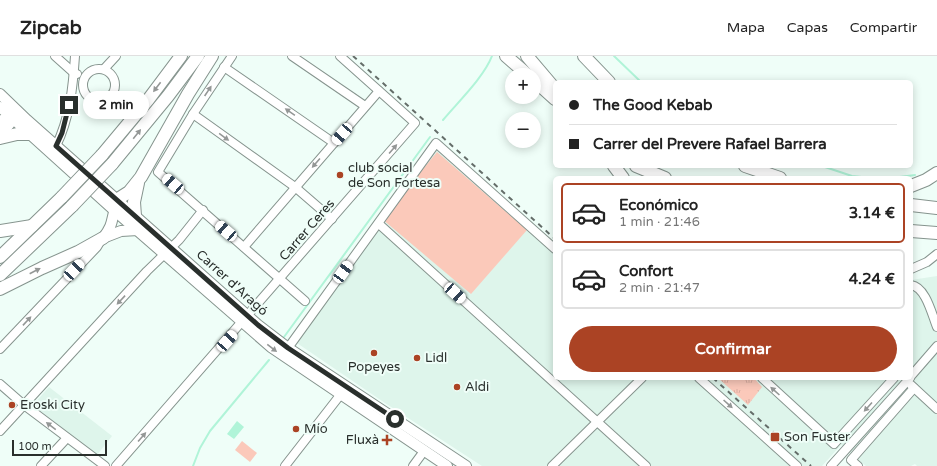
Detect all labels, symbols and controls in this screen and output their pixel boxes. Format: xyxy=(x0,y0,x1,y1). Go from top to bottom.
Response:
text: Zipcab xyxy=(20,17,82,39)
text: Mapa xyxy=(727,19,765,36)
text: Capas xyxy=(787,19,828,36)
text: Compartir xyxy=(850,19,917,36)
map controls xyxy=(505,68,541,148)
button: + xyxy=(505,68,541,104)
one-way arrow xyxy=(153,82,162,93)
one-way arrow xyxy=(204,86,212,96)
callout: 2 min xyxy=(83,91,149,119)
route end xyxy=(60,96,78,114)
text: The Good Kebab xyxy=(593,96,712,114)
text: 2 min xyxy=(99,97,133,113)
one-way arrow xyxy=(285,108,295,116)
button: − xyxy=(505,112,541,148)
car xyxy=(330,121,354,147)
one-way arrow xyxy=(132,129,141,139)
one-way arrow xyxy=(219,133,230,141)
text: Carrer del Prevere Rafael Barrera xyxy=(593,135,827,153)
one-way arrow xyxy=(388,144,398,154)
one-way arrow xyxy=(312,158,321,168)
place label: club social de Son Fortesa xyxy=(348,160,440,191)
marker: club social de Son Fortesa xyxy=(335,170,345,180)
car xyxy=(160,172,186,196)
icon: car xyxy=(571,195,607,231)
street label: Carrer Ceres xyxy=(276,196,338,264)
text: Económico xyxy=(619,196,698,214)
text: 3.14 € xyxy=(849,204,895,222)
text: 1 min · 21:46 xyxy=(619,214,700,230)
car xyxy=(213,219,239,243)
street label: Carrer d'Aragó xyxy=(193,247,271,319)
car xyxy=(61,257,87,283)
car xyxy=(331,259,355,285)
icon: car xyxy=(571,261,607,297)
text: Confort xyxy=(619,262,673,280)
one-way arrow xyxy=(29,268,40,274)
text: 4.24 € xyxy=(849,270,895,288)
text: 2 min · 21:47 xyxy=(619,280,700,296)
car xyxy=(442,281,468,305)
one-way arrow xyxy=(116,295,125,305)
one-way arrow xyxy=(22,316,31,326)
button: Confirmar xyxy=(569,326,897,372)
car xyxy=(215,328,239,354)
one-way arrow xyxy=(267,344,277,352)
marker: Popeyes xyxy=(369,348,379,358)
place label: Lidl xyxy=(425,350,447,366)
marker: Lidl xyxy=(412,353,422,363)
place label: Popeyes xyxy=(348,359,400,375)
place label: Aldi xyxy=(465,379,489,395)
marker: Aldi xyxy=(452,382,462,392)
one-way arrow xyxy=(770,386,780,395)
place label: Eroski City xyxy=(20,397,85,413)
one-way arrow xyxy=(724,399,733,408)
marker: Eroski City xyxy=(7,400,17,410)
one-way arrow xyxy=(863,402,872,412)
route start xyxy=(386,410,404,428)
one-way arrow xyxy=(46,421,57,430)
place label: Mío xyxy=(304,421,328,437)
marker: Mío xyxy=(291,424,301,434)
place label: Son Fuster xyxy=(784,429,850,445)
marker: Son Fuster xyxy=(769,431,781,443)
one-way arrow xyxy=(137,432,146,441)
place label: Fluxà xyxy=(346,432,379,448)
marker: Fluxà xyxy=(382,435,392,445)
scale bar xyxy=(12,438,107,457)
text: 100 m xyxy=(18,440,52,453)

